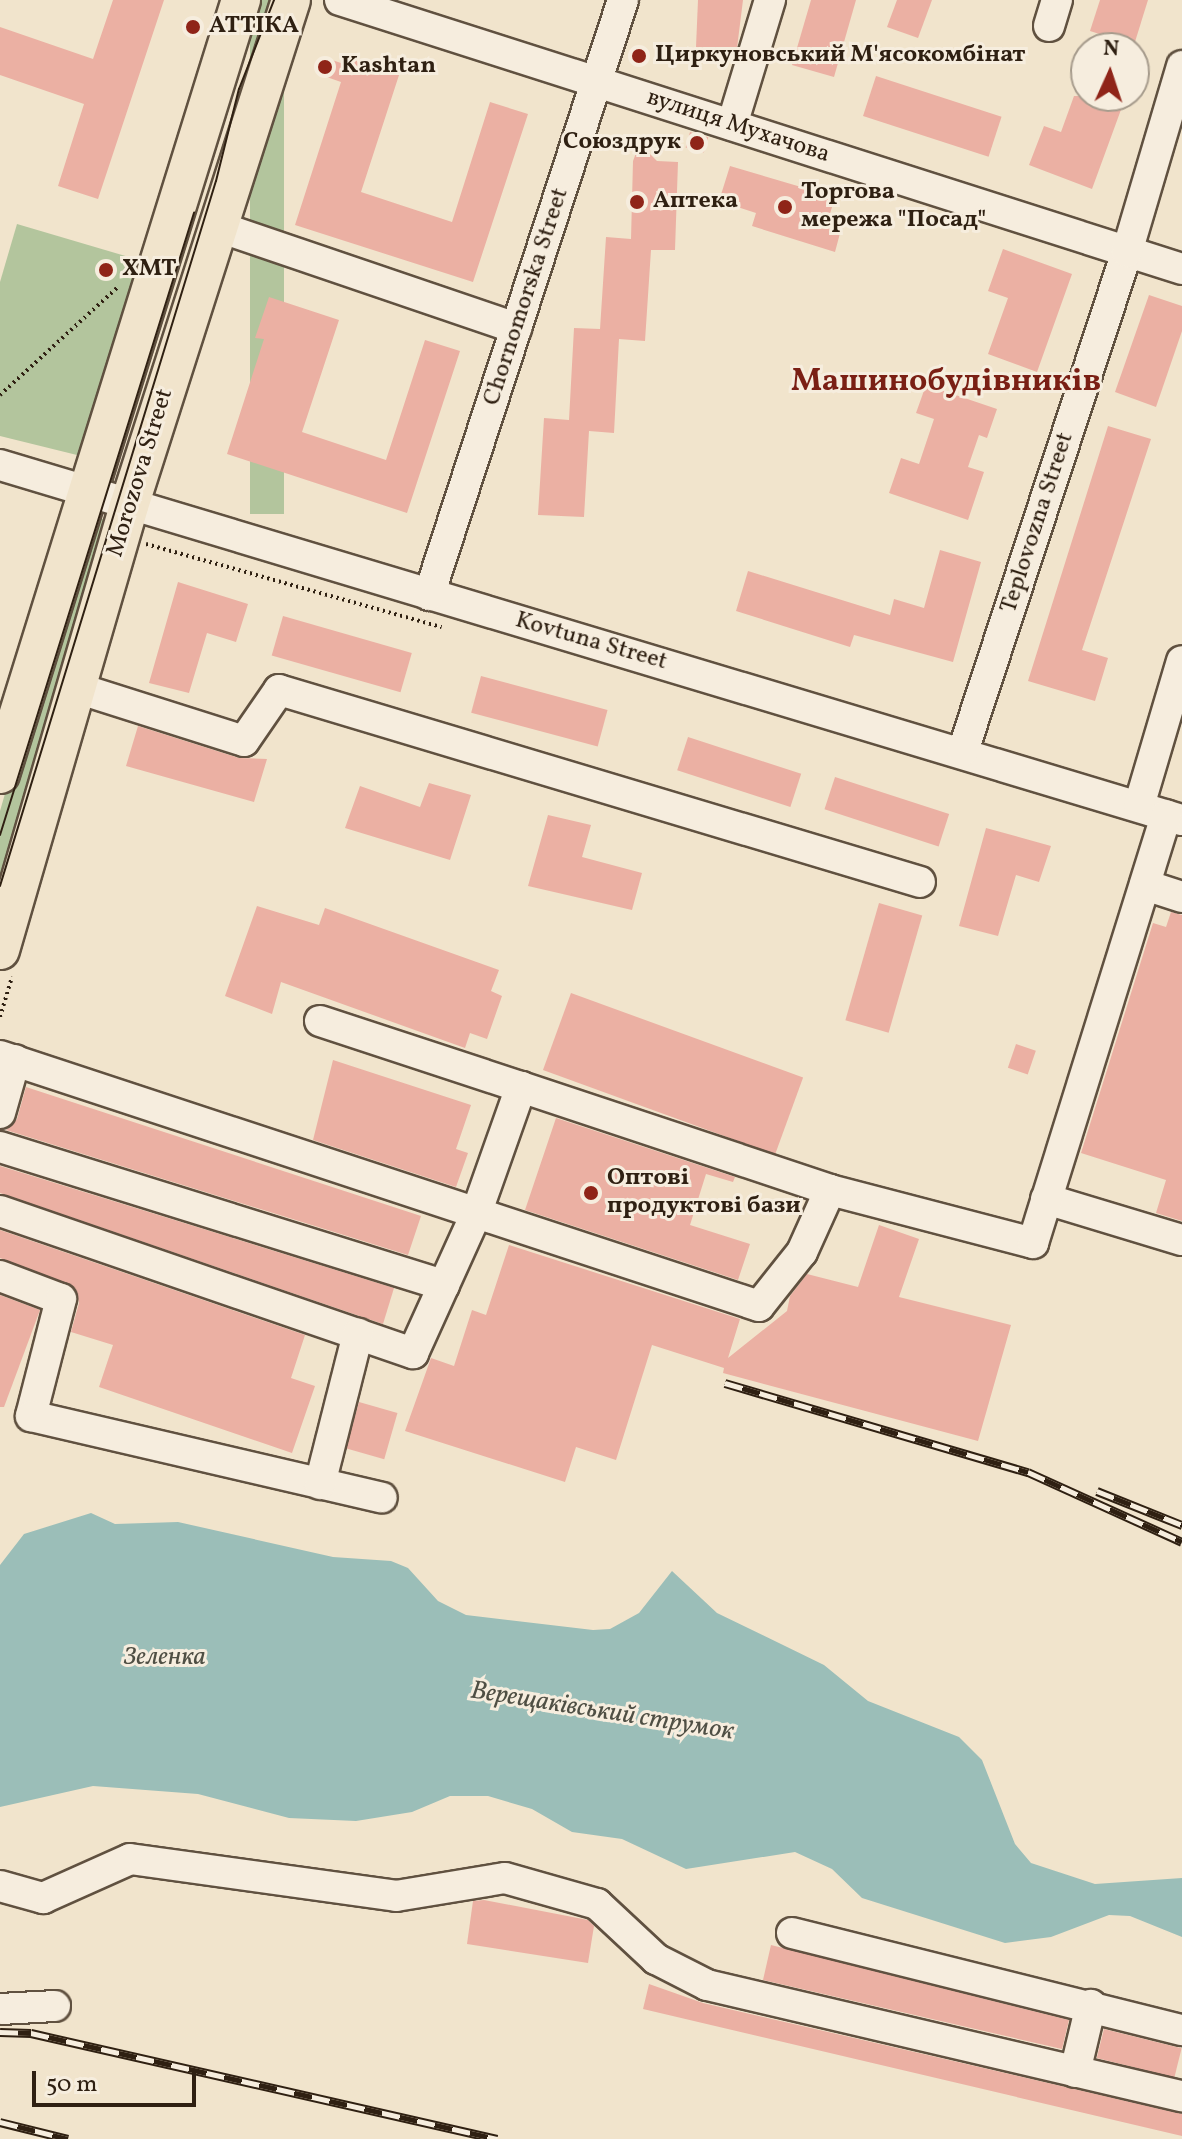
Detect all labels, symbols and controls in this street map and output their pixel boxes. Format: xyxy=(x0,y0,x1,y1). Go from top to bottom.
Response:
place label: АТТІКА xyxy=(209,13,299,41)
marker: АТТІКА xyxy=(184,18,202,36)
north arrow xyxy=(1070,32,1150,112)
text: N xyxy=(1102,34,1120,65)
place label: Циркуновський М'ясокомбінат xyxy=(655,42,1026,70)
marker: Циркуновський М'ясокомбінат xyxy=(630,47,648,65)
place label: Kashtan xyxy=(341,53,436,81)
marker: Kashtan xyxy=(316,58,334,76)
street label: вулиця Мухачова xyxy=(643,84,833,170)
place label: Союздрук xyxy=(563,129,681,157)
marker: Союздрук xyxy=(688,134,706,152)
place label: Торгова мережа "Посад" xyxy=(801,179,986,235)
street label: Chornomorska Street xyxy=(478,185,576,409)
place label: Аптека xyxy=(653,188,738,216)
marker: Аптека xyxy=(628,193,646,211)
marker: Торгова мережа "Посад" xyxy=(776,198,794,216)
place label: ХМТ xyxy=(122,256,177,284)
marker: ХМТ xyxy=(97,261,115,279)
district label: Машинобудівників xyxy=(791,363,1101,401)
street label: Morozova Street xyxy=(102,385,180,561)
street label: Teplovozna Street xyxy=(995,429,1081,617)
street label: Kovtuna Street xyxy=(512,607,670,677)
place label: Оптові продуктові бази xyxy=(607,1165,801,1221)
marker: Оптові продуктові бази xyxy=(582,1184,600,1202)
water label: Зеленка xyxy=(124,1642,206,1674)
water label: Верещаківський струмок xyxy=(468,1676,736,1748)
scale bar xyxy=(36,2055,200,2105)
text: 50 m xyxy=(46,2068,98,2102)

